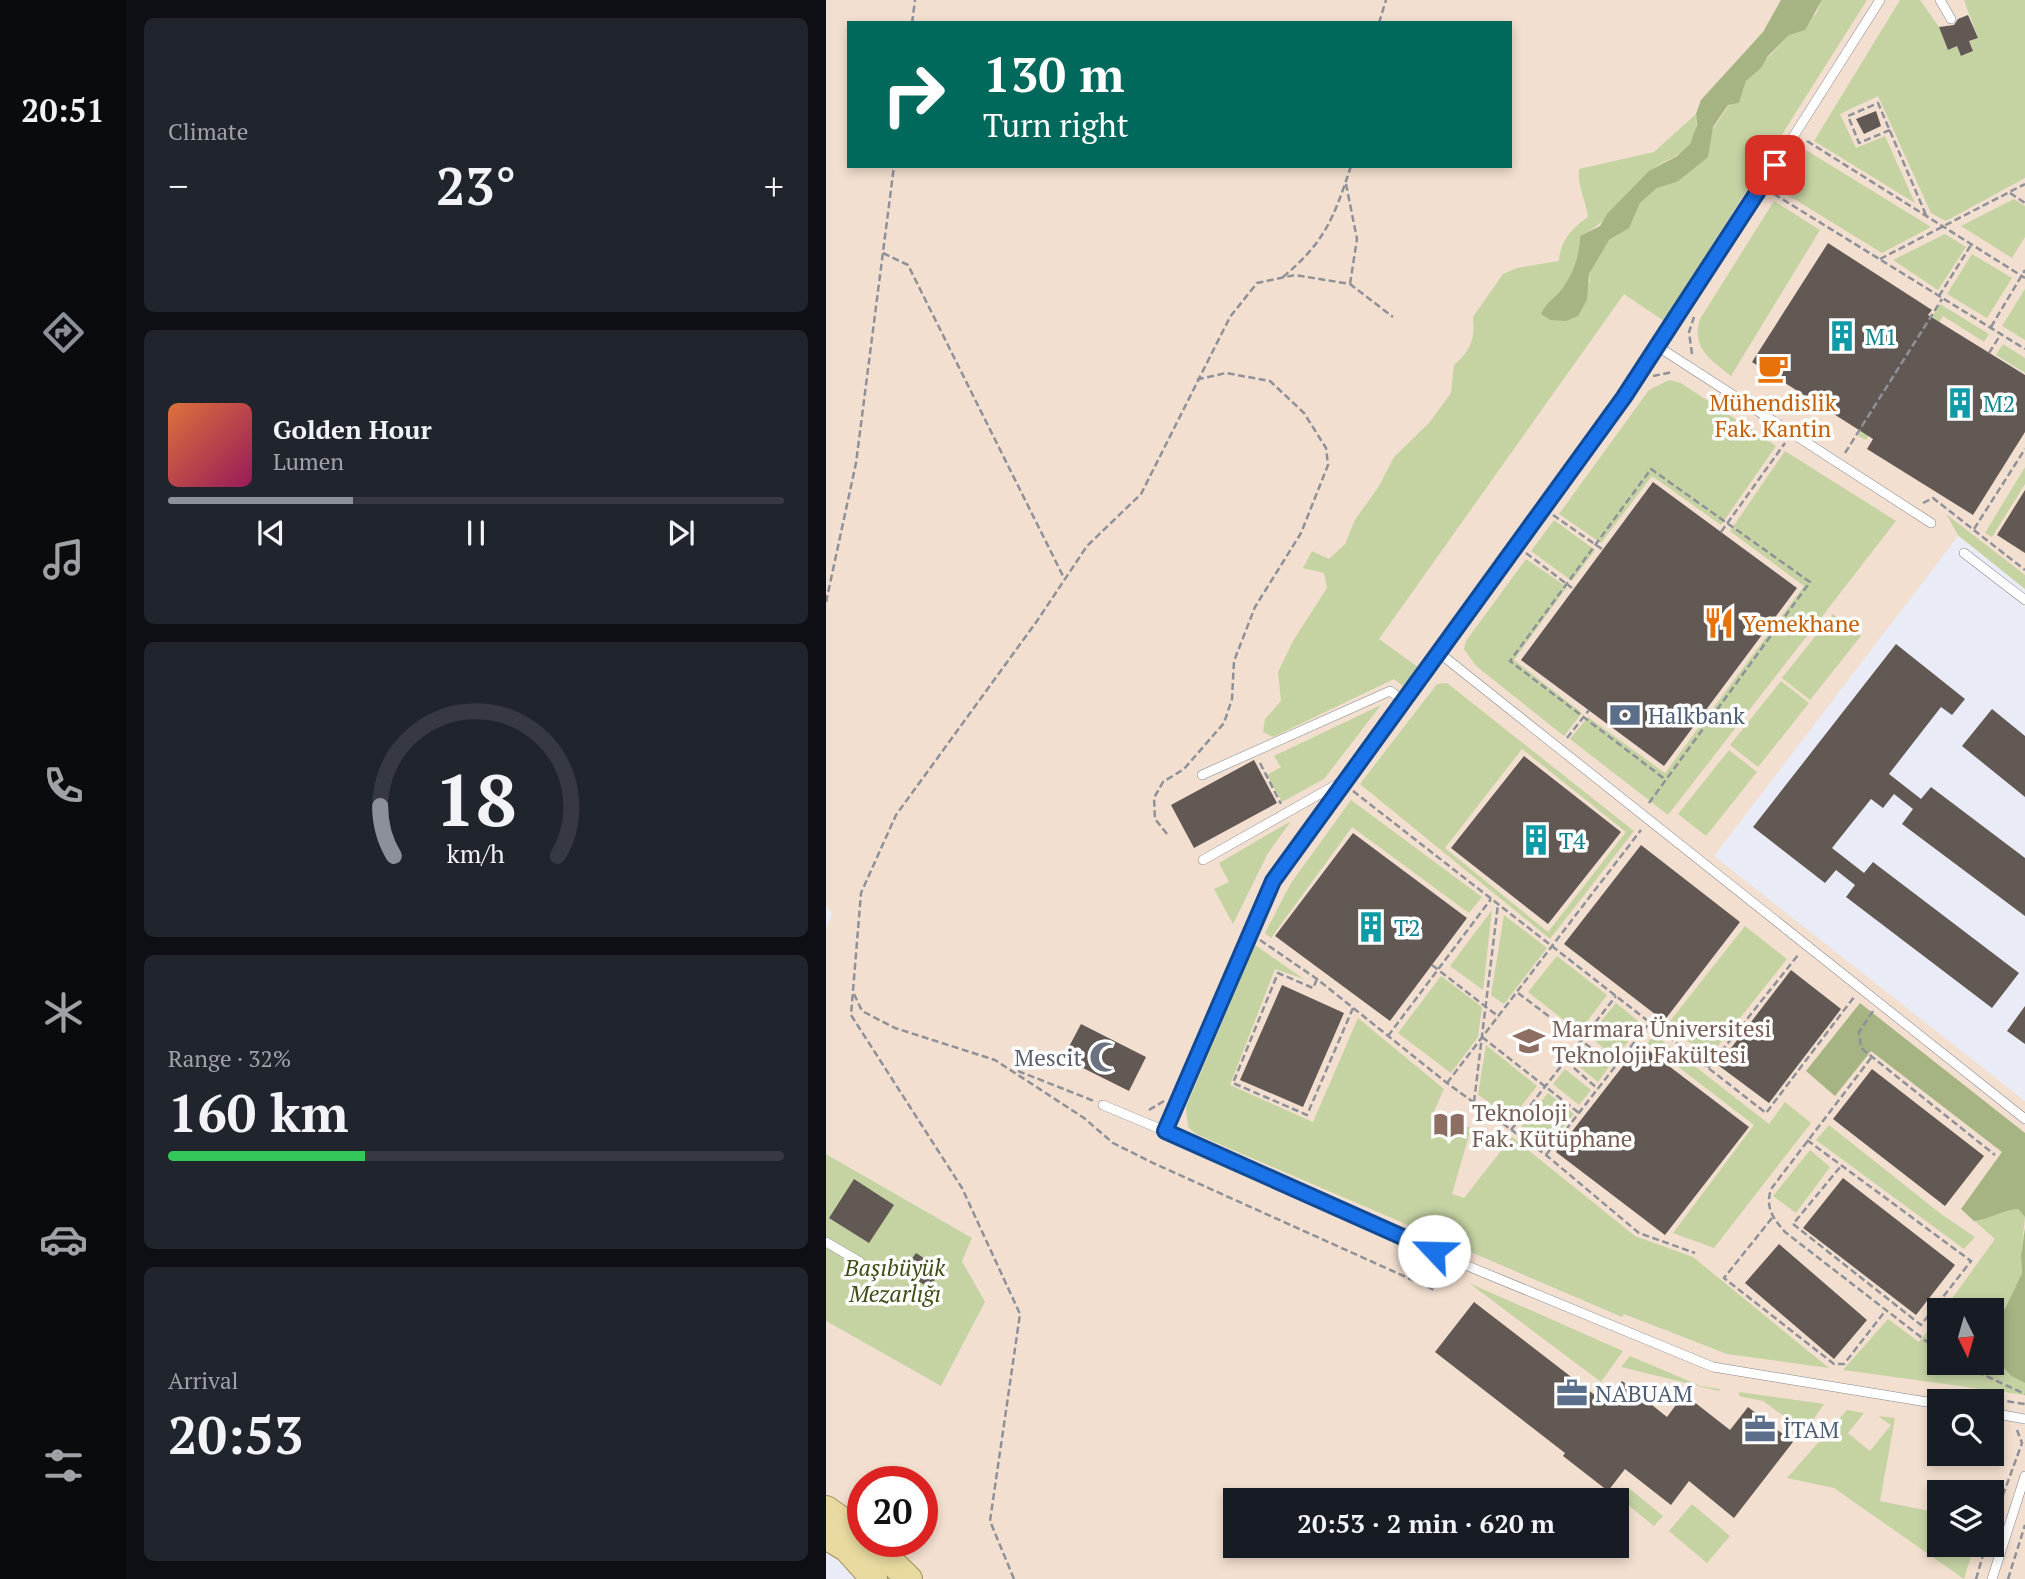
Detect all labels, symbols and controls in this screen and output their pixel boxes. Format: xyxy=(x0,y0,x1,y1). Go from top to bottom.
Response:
text: 130 m xyxy=(983,41,1125,106)
icon: right xyxy=(868,49,959,140)
text: 20:51 xyxy=(21,89,105,131)
text: Turn right xyxy=(983,104,1129,146)
text: Climate xyxy=(168,116,248,147)
pin xyxy=(1745,135,1805,195)
icon: arrive xyxy=(1756,146,1794,184)
text: 23° xyxy=(436,151,516,220)
text: − xyxy=(168,161,188,211)
text: + xyxy=(764,161,784,211)
icon: directions xyxy=(39,308,88,357)
building icon: M1 xyxy=(1825,319,1859,353)
place label: M1 xyxy=(1865,321,1897,352)
cafe icon: Mühendislik Fak. Kantin xyxy=(1756,351,1790,385)
building icon: M2 xyxy=(1943,386,1977,420)
place label: Mühendislik Fak. Kantin xyxy=(1709,387,1837,444)
place label: M2 xyxy=(1983,388,2015,419)
text: Golden Hour xyxy=(273,412,432,446)
text: Lumen xyxy=(273,446,344,477)
icon: previous xyxy=(252,514,290,552)
icon: pause xyxy=(457,514,495,552)
icon: next xyxy=(662,514,700,552)
icon: music xyxy=(39,535,88,584)
restaurant icon: Yemekhane xyxy=(1702,606,1736,640)
place label: Yemekhane xyxy=(1742,608,1860,639)
bank icon: Halkbank xyxy=(1608,698,1642,732)
place label: Halkbank xyxy=(1648,700,1745,731)
text: 18 xyxy=(435,750,517,847)
icon: phone xyxy=(39,761,88,810)
building icon: T4 xyxy=(1519,823,1553,857)
place label: T4 xyxy=(1559,825,1586,856)
text: km/h xyxy=(447,836,505,869)
building icon: T2 xyxy=(1354,910,1388,944)
place label: T2 xyxy=(1394,912,1421,943)
icon: climate xyxy=(39,988,88,1037)
place label: Marmara Üniversitesi Teknoloji Fakültesi xyxy=(1552,1013,1772,1070)
school or university icon: Marmara Üniversitesi Teknoloji Fakültesi xyxy=(1512,1024,1546,1058)
mosque icon: Mescit xyxy=(1088,1040,1122,1074)
place label: Mescit xyxy=(1014,1042,1082,1073)
text: Range · 32% xyxy=(168,1043,291,1074)
text: 160 km xyxy=(168,1078,349,1147)
place label: Teknoloji Fak. Kütüphane xyxy=(1472,1097,1632,1154)
library icon: Teknoloji Fak. Kütüphane xyxy=(1432,1108,1466,1142)
position arrow xyxy=(1397,1214,1471,1288)
icon: car xyxy=(39,1215,88,1264)
park label: Başıbüyük Mezarlığı xyxy=(844,1252,946,1309)
north arrow xyxy=(1927,1298,2004,1376)
map controls xyxy=(1927,1298,2004,1557)
text: Arrival xyxy=(168,1365,239,1396)
office icon: NABUAM xyxy=(1555,1376,1589,1410)
place label: NABUAM xyxy=(1595,1378,1693,1409)
button: search xyxy=(1927,1389,2004,1466)
text: 20:53 xyxy=(168,1400,303,1469)
office icon: İTAM xyxy=(1743,1412,1777,1446)
place label: İTAM xyxy=(1783,1414,1839,1445)
icon: filters xyxy=(39,1441,88,1490)
speed limit sign: 20 xyxy=(847,1466,938,1557)
button: layers xyxy=(1927,1480,2004,1557)
text: 20:53 · 2 min · 620 m xyxy=(1297,1506,1555,1540)

